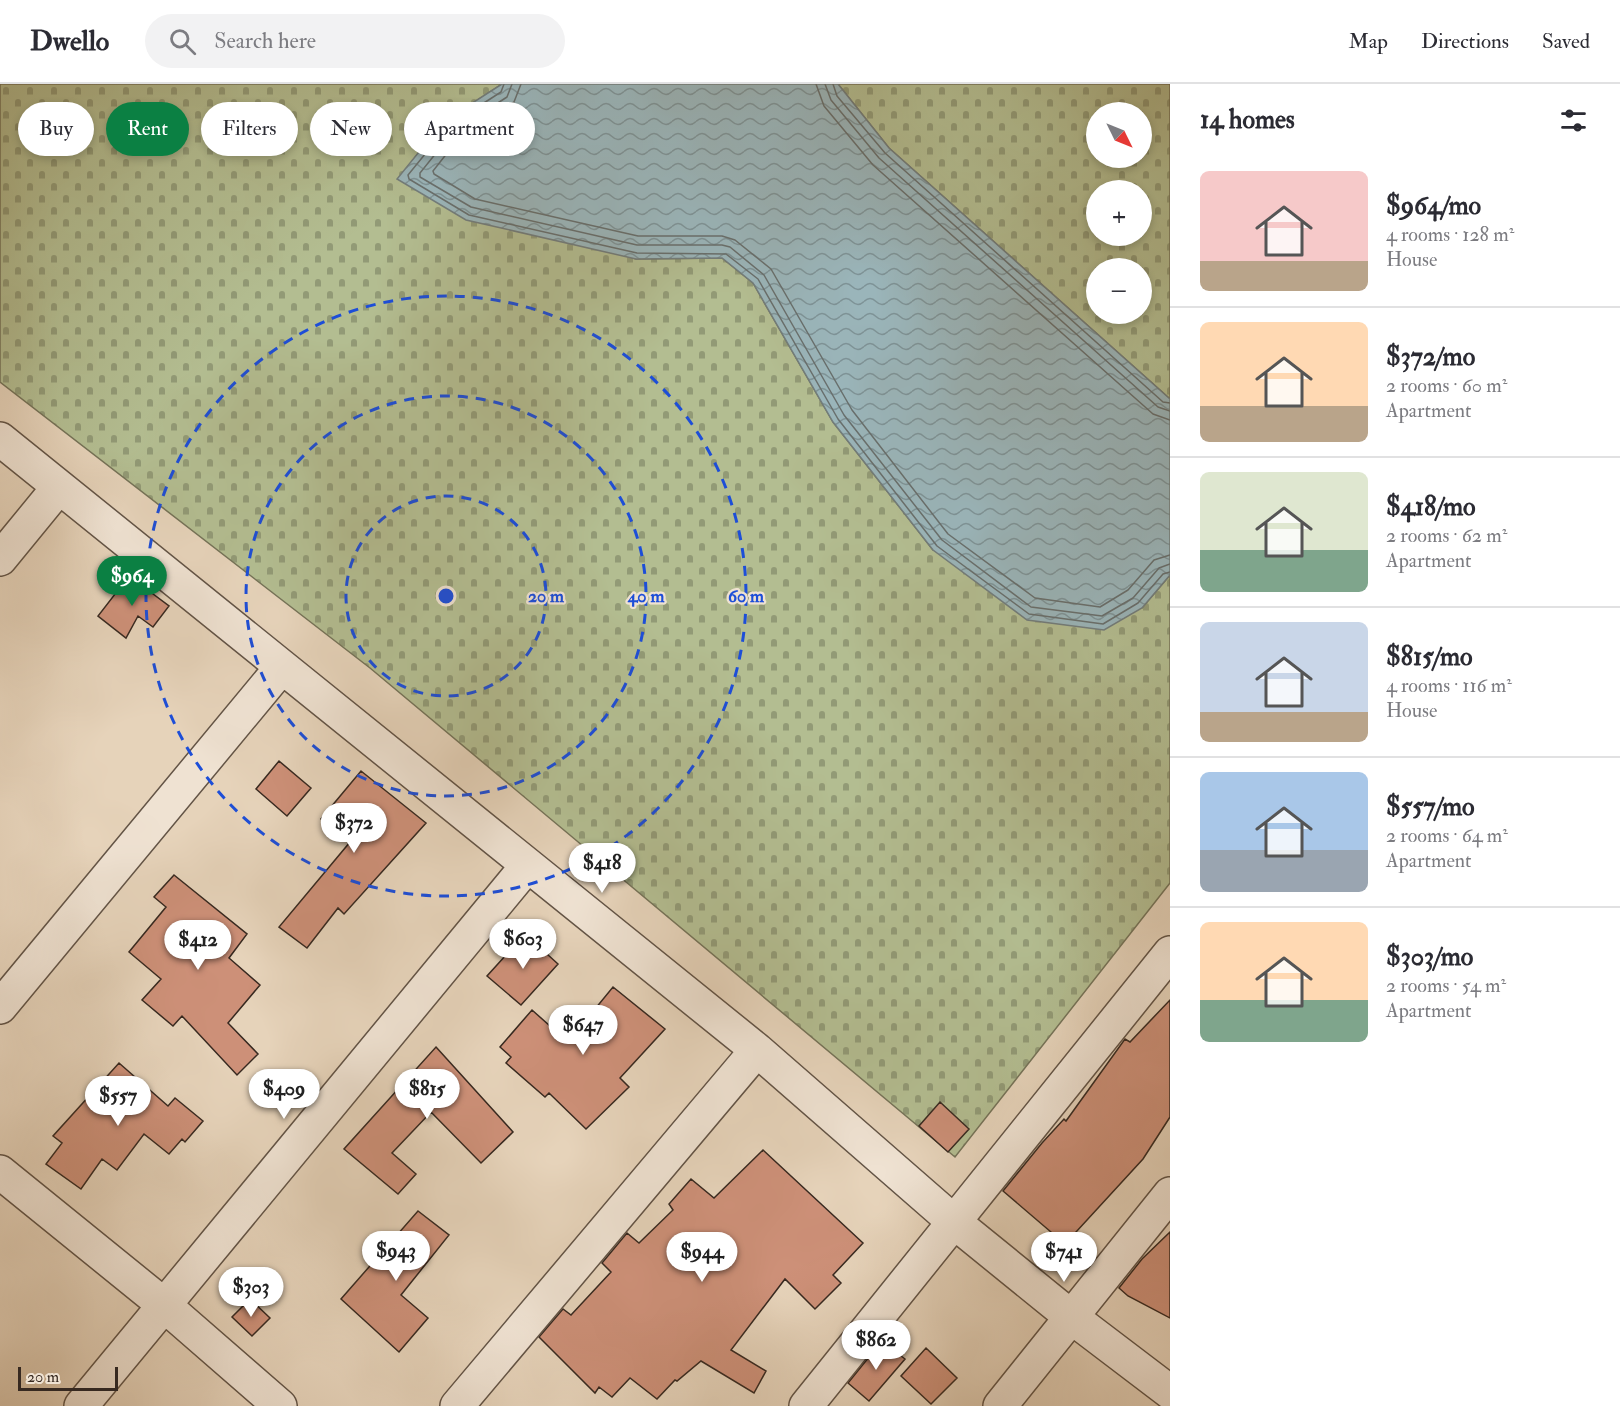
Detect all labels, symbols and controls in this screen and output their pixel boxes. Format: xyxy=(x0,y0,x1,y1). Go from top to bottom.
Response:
search box xyxy=(145,14,565,68)
text: Dwello xyxy=(30,24,109,59)
icon: search xyxy=(166,25,199,58)
text: Search here xyxy=(214,27,316,55)
text: Map xyxy=(1348,28,1388,55)
text: Directions xyxy=(1421,28,1509,55)
text: Saved xyxy=(1542,28,1590,55)
chip: Buy xyxy=(18,102,94,156)
chip: Rent xyxy=(106,102,189,156)
chip: Filters xyxy=(201,102,298,156)
chip: New xyxy=(310,102,392,156)
chip: Apartment xyxy=(404,102,535,156)
north arrow xyxy=(1086,102,1152,168)
map controls xyxy=(1086,102,1152,324)
text: 14 homes xyxy=(1200,104,1295,136)
icon: filters xyxy=(1557,104,1590,137)
button: + xyxy=(1086,180,1152,246)
text: $964/mo xyxy=(1386,190,1481,222)
icon: home xyxy=(1248,195,1320,267)
text: 4 rooms · 128 m² xyxy=(1386,222,1514,247)
text: House xyxy=(1386,247,1437,272)
button: − xyxy=(1086,258,1152,324)
text: $372/mo xyxy=(1386,341,1475,373)
icon: home xyxy=(1248,346,1320,418)
text: 2 rooms · 60 m² xyxy=(1386,373,1507,398)
text: Apartment xyxy=(1386,398,1471,423)
text: $418/mo xyxy=(1386,491,1476,523)
icon: home xyxy=(1248,496,1320,568)
text: 2 rooms · 62 m² xyxy=(1386,523,1507,548)
text: Apartment xyxy=(1386,548,1471,573)
pin: $964 xyxy=(96,556,168,607)
text: $964 xyxy=(111,563,153,588)
text: 20 m xyxy=(528,585,565,608)
text: 40 m xyxy=(627,585,665,608)
text: 60 m xyxy=(728,585,765,608)
centre of rings xyxy=(436,586,456,606)
text: $815/mo xyxy=(1386,641,1473,673)
icon: home xyxy=(1248,646,1320,718)
text: 4 rooms · 116 m² xyxy=(1386,673,1512,698)
text: House xyxy=(1386,698,1437,723)
text: $557/mo xyxy=(1386,791,1475,823)
icon: home xyxy=(1248,796,1320,868)
pin: $372 xyxy=(318,803,390,854)
text: $372 xyxy=(335,810,373,835)
text: 2 rooms · 64 m² xyxy=(1386,823,1508,848)
pin: $418 xyxy=(566,843,638,894)
text: Apartment xyxy=(1386,848,1471,873)
text: $418 xyxy=(583,850,621,875)
pin: $603 xyxy=(487,919,559,970)
pin: $412 xyxy=(162,920,234,971)
text: $603 xyxy=(503,926,543,951)
text: $412 xyxy=(178,927,218,952)
text: $303/mo xyxy=(1386,941,1473,973)
icon: home xyxy=(1248,946,1320,1018)
text: 2 rooms · 54 m² xyxy=(1386,973,1506,998)
text: Apartment xyxy=(1386,998,1471,1023)
pin: $647 xyxy=(547,1005,619,1056)
text: $647 xyxy=(563,1012,603,1037)
pin: $409 xyxy=(248,1069,320,1120)
pin: $815 xyxy=(391,1069,463,1120)
pin: $557 xyxy=(82,1076,154,1127)
text: $409 xyxy=(263,1076,305,1101)
text: $815 xyxy=(409,1076,445,1101)
text: $557 xyxy=(99,1083,137,1108)
pin: $943 xyxy=(360,1231,432,1282)
pin: $944 xyxy=(666,1232,738,1283)
pin: $741 xyxy=(1028,1232,1100,1283)
text: $943 xyxy=(376,1238,416,1263)
text: $944 xyxy=(680,1239,724,1264)
text: $741 xyxy=(1045,1239,1083,1264)
pin: $303 xyxy=(215,1267,287,1318)
text: $303 xyxy=(233,1274,269,1299)
pin: $862 xyxy=(840,1320,912,1371)
text: $862 xyxy=(856,1327,896,1352)
scale bar xyxy=(18,1364,118,1392)
text: 20 m xyxy=(27,1367,59,1387)

